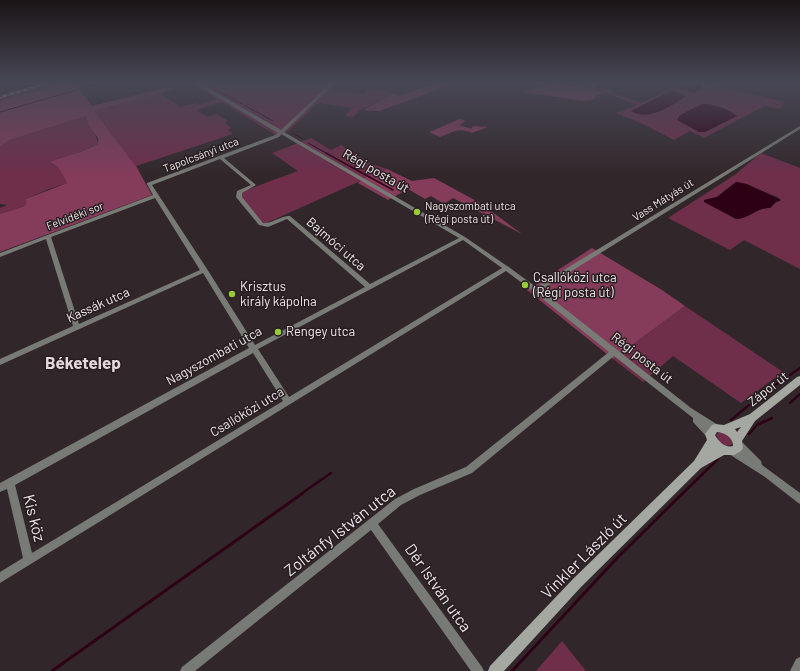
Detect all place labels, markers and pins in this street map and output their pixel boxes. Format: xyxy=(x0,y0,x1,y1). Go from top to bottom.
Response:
place label: Nagyszombati utca (Régi posta út) xyxy=(425,199,516,225)
marker: Nagyszombati utca (Régi posta út) xyxy=(412,207,422,217)
place label: Csallóközi utca (Régi posta út) xyxy=(533,270,617,301)
place label: Krisztus király kápolna xyxy=(240,279,317,310)
marker: Csallóközi utca (Régi posta út) xyxy=(520,280,530,290)
marker: Krisztus király kápolna xyxy=(227,289,237,299)
place label: Rengey utca xyxy=(286,324,355,340)
marker: Rengey utca xyxy=(273,327,283,337)

